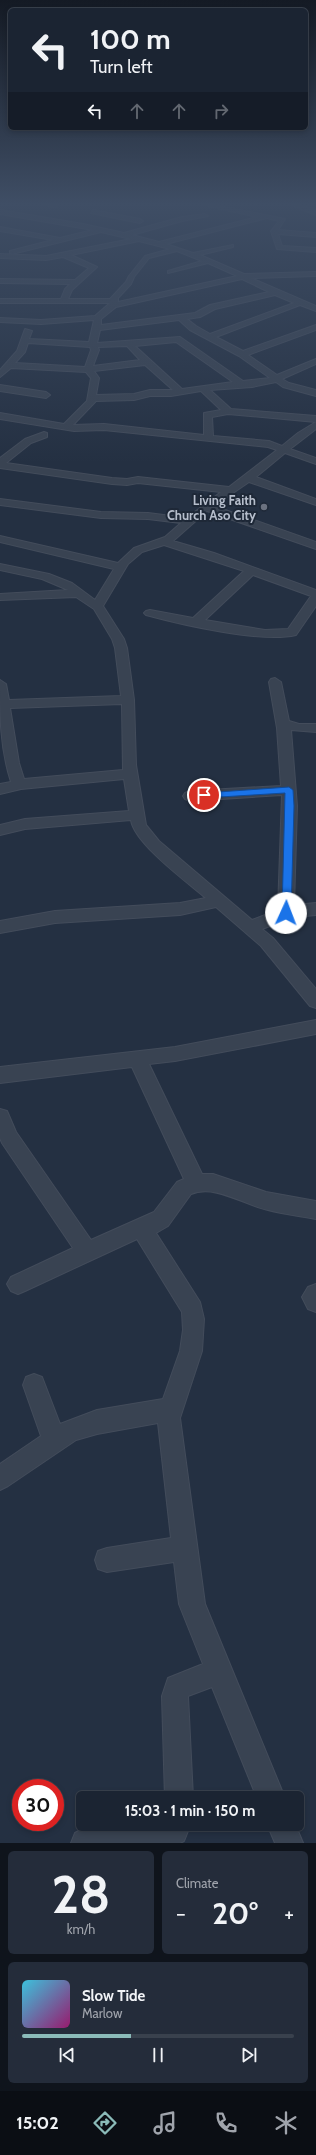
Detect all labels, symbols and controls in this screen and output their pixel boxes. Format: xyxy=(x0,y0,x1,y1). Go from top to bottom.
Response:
text: 100 m xyxy=(90,22,171,56)
icon: left xyxy=(24,24,76,76)
text: Turn left xyxy=(90,56,153,78)
icon: left xyxy=(84,100,106,122)
icon: ahead xyxy=(126,100,148,122)
icon: ahead xyxy=(168,100,190,122)
icon: right xyxy=(210,100,232,122)
place label: Living Faith Church Aso City xyxy=(167,492,256,523)
marker: Living Faith Church Aso City xyxy=(259,502,269,512)
pin xyxy=(187,778,221,812)
icon: arrive xyxy=(193,784,215,806)
position arrow xyxy=(265,892,307,934)
speed limit sign: 30 xyxy=(12,1779,64,1831)
text: 15:03 · 1 min · 150 m xyxy=(125,1802,255,1820)
text: 28 xyxy=(52,1863,110,1926)
text: Climate xyxy=(176,1875,218,1891)
text: 20° xyxy=(212,1895,258,1932)
text: − xyxy=(176,1900,186,1927)
text: + xyxy=(284,1900,294,1927)
text: km/h xyxy=(67,1921,95,1937)
text: Slow Tide xyxy=(82,1987,145,2005)
text: Marlow xyxy=(82,2005,122,2021)
icon: previous xyxy=(56,2044,78,2066)
icon: pause xyxy=(147,2044,169,2066)
icon: next xyxy=(238,2044,260,2066)
icon: directions xyxy=(91,2109,119,2137)
icon: music xyxy=(151,2109,179,2137)
icon: phone xyxy=(212,2109,240,2137)
icon: climate xyxy=(272,2109,300,2137)
text: 15:02 xyxy=(16,2112,59,2134)

